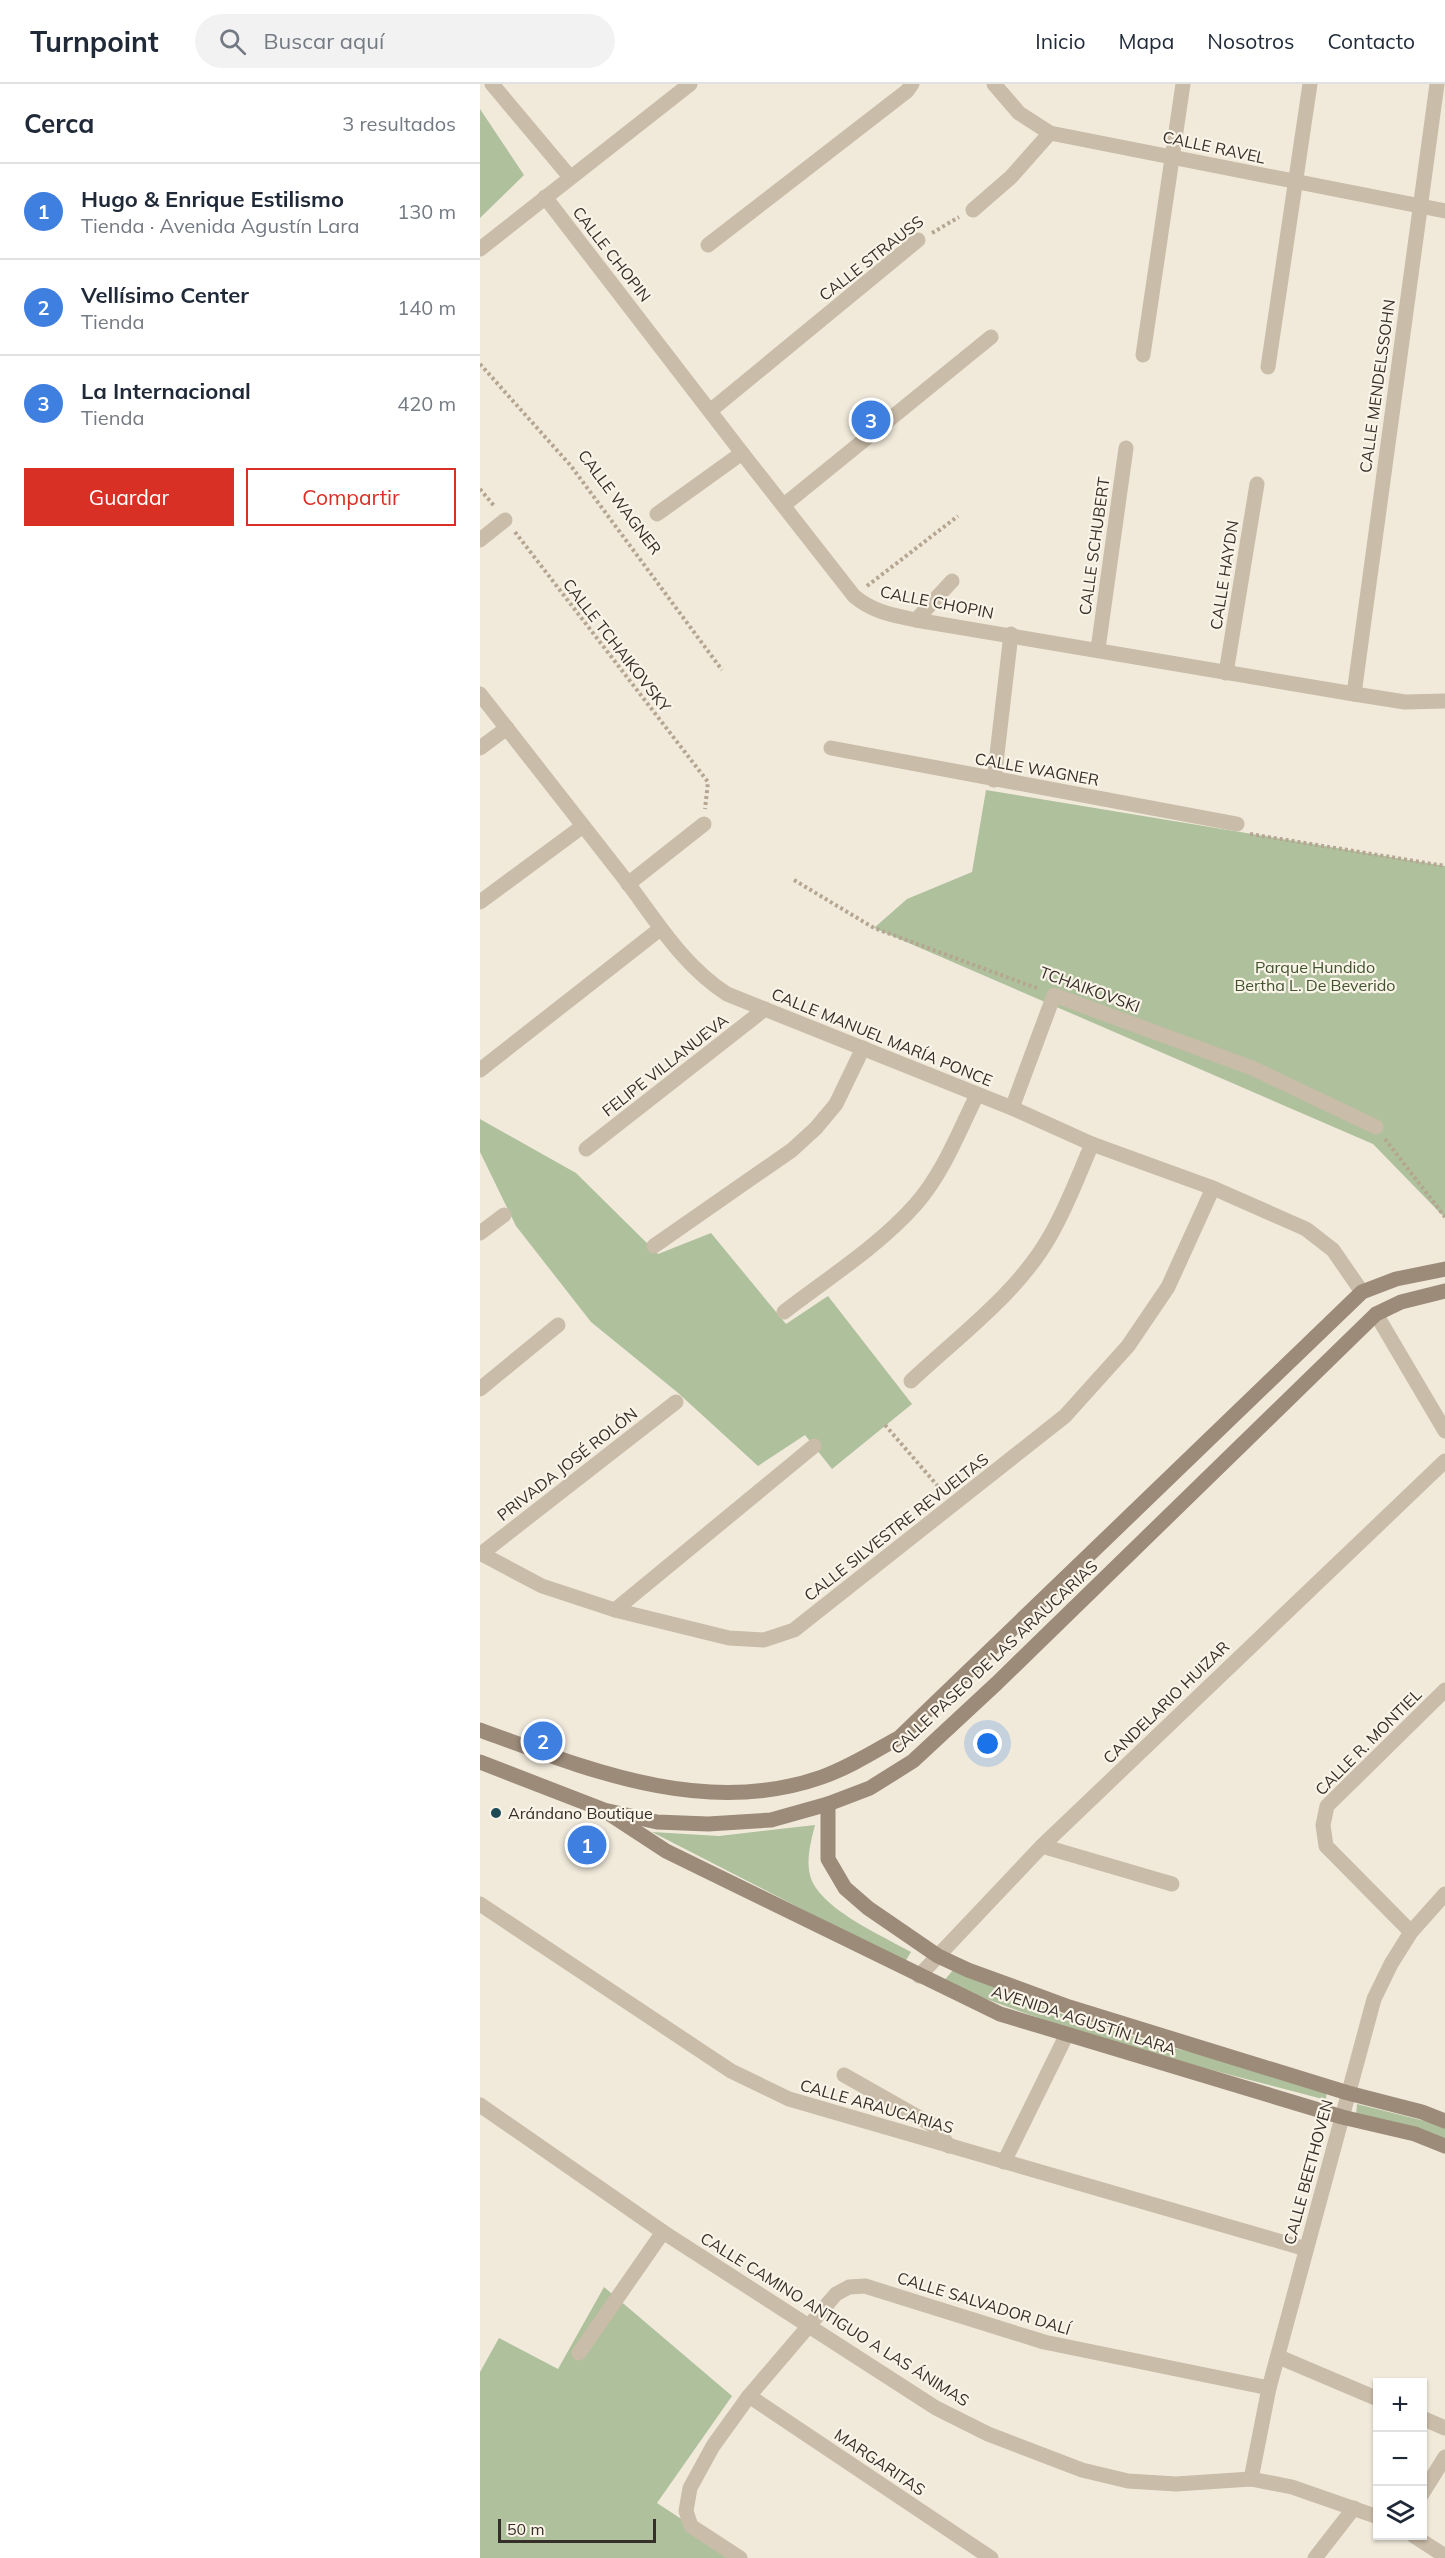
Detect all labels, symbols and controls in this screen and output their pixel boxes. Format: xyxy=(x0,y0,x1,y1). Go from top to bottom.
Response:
search box xyxy=(195,14,615,68)
text: Turnpoint xyxy=(30,24,159,59)
icon: search xyxy=(216,25,249,58)
text: Buscar aquí xyxy=(264,27,384,55)
text: Inicio xyxy=(1035,28,1085,54)
text: Mapa xyxy=(1118,28,1174,54)
text: Nosotros xyxy=(1207,28,1294,54)
text: Contacto xyxy=(1327,28,1415,54)
text: Cerca xyxy=(24,107,94,140)
text: 3 resultados xyxy=(342,111,456,136)
street label: CALLE RAVEL xyxy=(1161,126,1267,168)
text: Hugo & Enrique Estilismo xyxy=(81,185,344,213)
text: 1 xyxy=(38,199,50,224)
text: 130 m xyxy=(397,199,456,224)
street label: CALLE CHOPIN xyxy=(569,202,655,306)
street label: CALLE STRAUSS xyxy=(815,211,927,305)
text: Tienda · Avenida Agustín Lara xyxy=(81,213,360,238)
text: Vellísimo Center xyxy=(81,281,249,309)
text: 2 xyxy=(38,295,50,320)
text: 140 m xyxy=(397,295,456,320)
street label: CALLE MENDELSSOHN xyxy=(1355,298,1399,474)
text: Tienda xyxy=(81,309,144,334)
text: La Internacional xyxy=(81,377,251,405)
text: 3 xyxy=(38,391,50,416)
text: 420 m xyxy=(397,391,456,416)
pin: 3 xyxy=(852,398,890,442)
text: Tienda xyxy=(81,405,144,430)
street label: CALLE WAGNER xyxy=(574,446,666,558)
button: Guardar xyxy=(24,468,234,526)
button: Compartir xyxy=(246,468,456,526)
street label: CALLE SCHUBERT xyxy=(1074,475,1114,616)
street label: CALLE HAYDN xyxy=(1205,519,1243,631)
street label: CALLE TCHAIKOVSKY xyxy=(559,574,675,716)
street label: CALLE CHOPIN xyxy=(878,581,996,623)
street label: CALLE WAGNER xyxy=(973,748,1101,790)
park label: Parque Hundido Bertha L. De Beverido xyxy=(1234,957,1396,995)
street label: TCHAIKOVSKI xyxy=(1037,962,1143,1016)
street label: CALLE MANUEL MARÍA PONCE xyxy=(769,983,995,1091)
street label: FELIPE VILLANUEVA xyxy=(598,1009,732,1120)
street label: PRIVADA JOSÉ ROLÓN xyxy=(493,1403,641,1525)
street label: CALLE SILVESTRE REVUELTAS xyxy=(800,1449,992,1605)
street label: CALLE PASEO DE LAS ARAUCARIAS xyxy=(887,1556,1101,1758)
street label: CANDELARIO HUIZAR xyxy=(1099,1636,1233,1768)
street label: CALLE R. MONTIEL xyxy=(1311,1684,1426,1799)
pin: 2 xyxy=(524,1718,562,1764)
your location xyxy=(973,1729,1002,1758)
place label: Arándano Boutique xyxy=(508,1803,653,1823)
marker: Arándano Boutique xyxy=(489,1806,503,1820)
pin: 1 xyxy=(568,1822,606,1868)
street label: AVENIDA AGUSTÍN LARA xyxy=(989,1981,1179,2059)
street label: CALLE ARAUCARIAS xyxy=(798,2075,956,2137)
street label: CALLE BEETHOVEN xyxy=(1279,2097,1337,2247)
street label: CALLE CAMINO ANTIGUO A LAS ÁNIMAS xyxy=(697,2228,973,2410)
street label: CALLE SALVADOR DALÍ xyxy=(895,2267,1074,2339)
map controls xyxy=(1373,2378,1427,2540)
button: + xyxy=(1373,2378,1427,2432)
street label: MARGARITAS xyxy=(831,2424,929,2500)
button: − xyxy=(1373,2432,1427,2486)
button: layers xyxy=(1373,2486,1427,2540)
scale bar xyxy=(498,2516,656,2544)
text: 50 m xyxy=(507,2519,544,2539)

